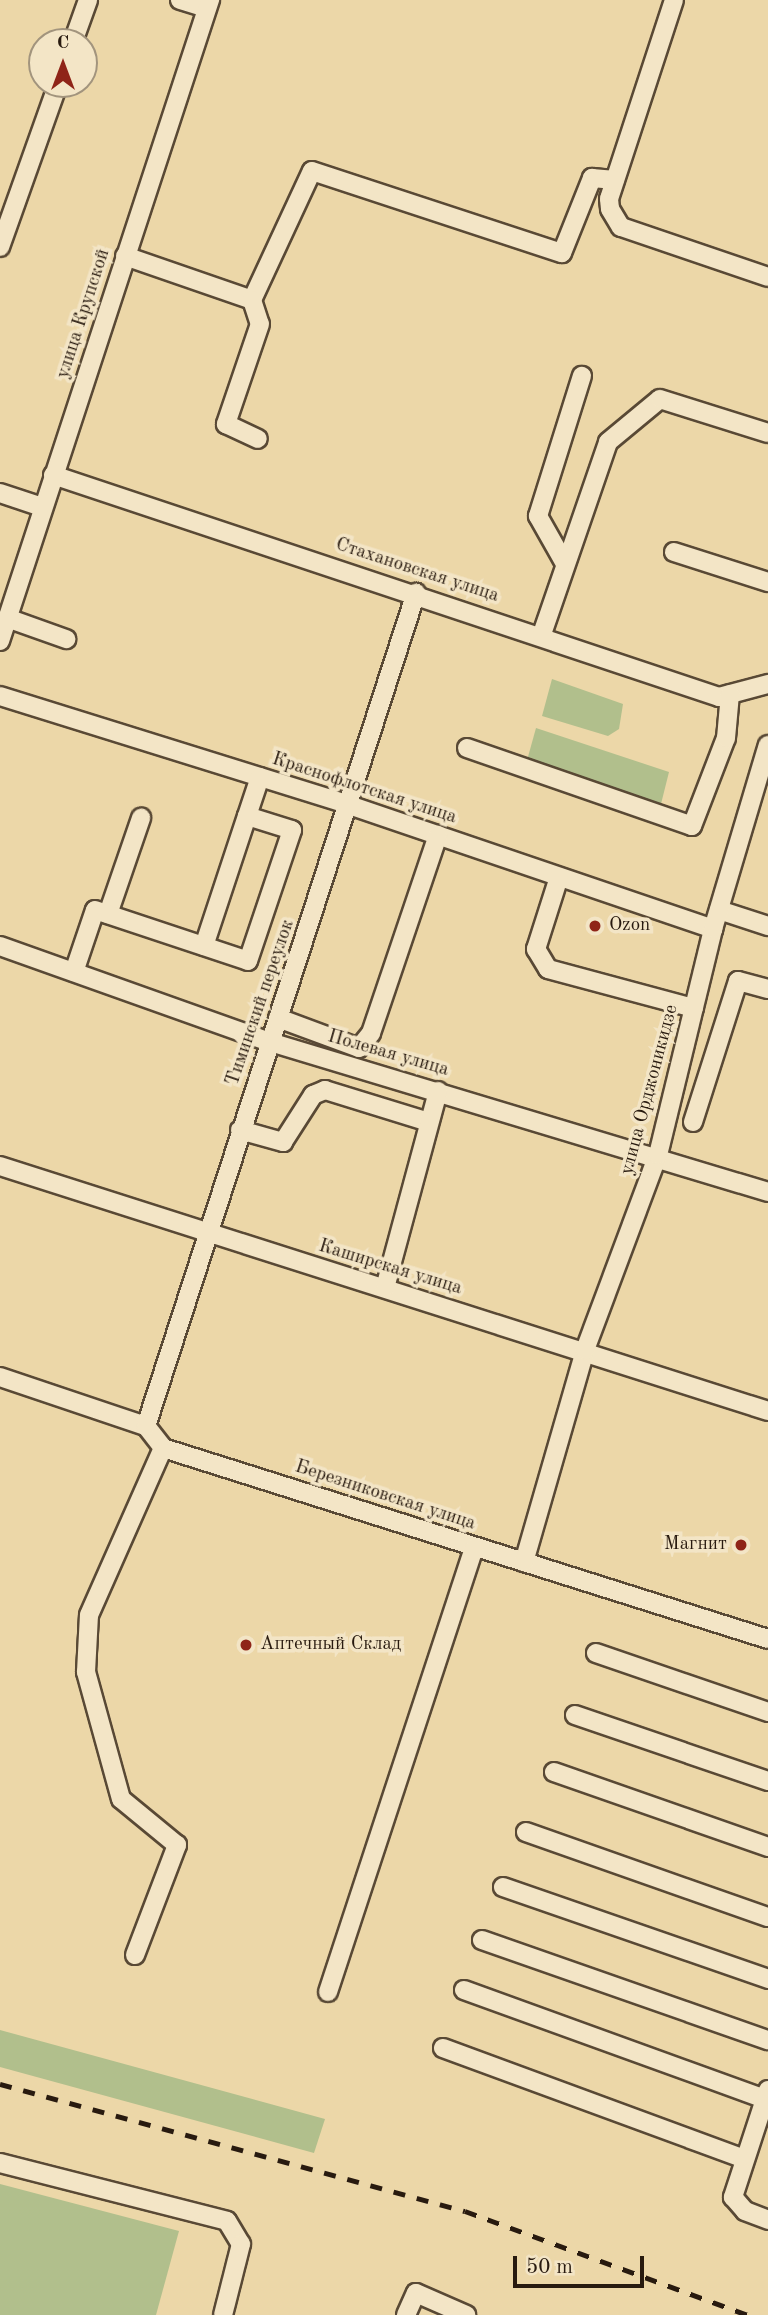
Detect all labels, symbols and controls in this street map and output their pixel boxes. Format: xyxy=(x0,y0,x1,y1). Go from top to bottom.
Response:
north arrow xyxy=(28,28,98,98)
text: С xyxy=(57,34,69,53)
street label: улица Крупской xyxy=(52,246,116,382)
street label: Стахановская улица xyxy=(332,534,502,608)
street label: Краснофлотская улица xyxy=(269,748,459,830)
place label: Ozon xyxy=(609,915,650,937)
street label: Тиминский переулок xyxy=(222,917,300,1089)
marker: Ozon xyxy=(587,918,603,934)
street label: улица Орджоникидзе xyxy=(616,1002,684,1178)
street label: Полевая улица xyxy=(325,1026,451,1082)
street label: Каширская улица xyxy=(316,1235,464,1301)
street label: Березниковская улица xyxy=(292,1456,478,1536)
place label: Магнит xyxy=(664,1534,727,1556)
marker: Магнит xyxy=(733,1537,749,1553)
place label: Аптечный Склад xyxy=(260,1634,401,1656)
marker: Аптечный Склад xyxy=(238,1637,254,1653)
scale bar xyxy=(516,2242,647,2286)
text: 50 m xyxy=(526,2257,573,2278)

